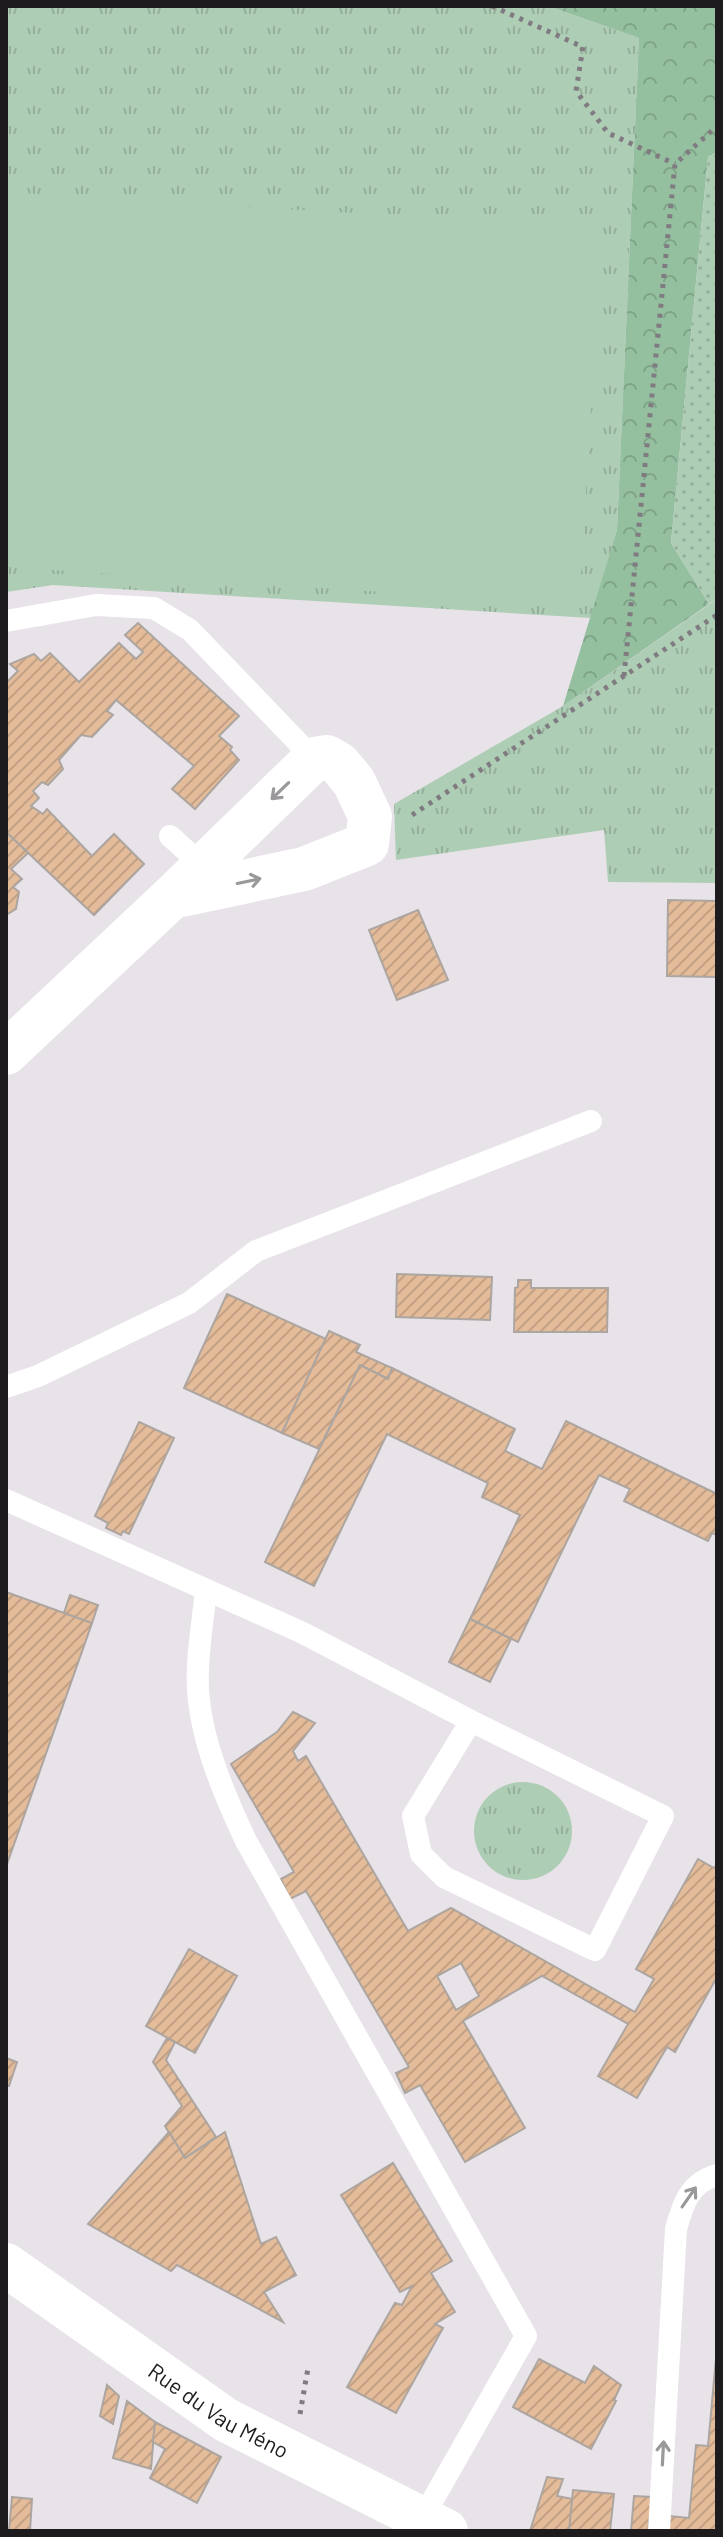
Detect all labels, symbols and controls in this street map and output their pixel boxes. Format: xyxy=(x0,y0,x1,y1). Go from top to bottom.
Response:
one-way arrow xyxy=(270,782,290,801)
one-way arrow xyxy=(235,873,261,888)
one-way arrow xyxy=(681,2186,698,2209)
street label: Rue du Vau Méno xyxy=(144,2357,293,2463)
one-way arrow xyxy=(656,2440,671,2467)

